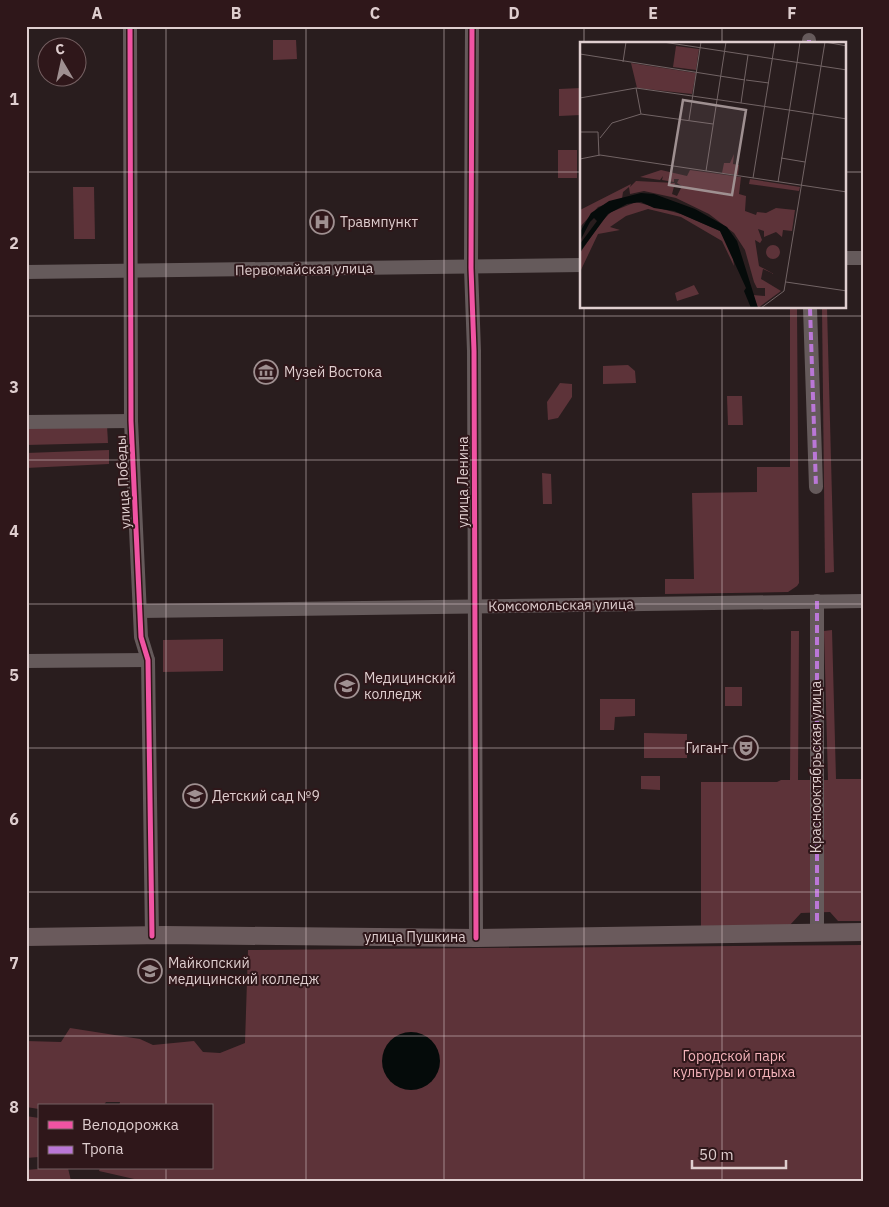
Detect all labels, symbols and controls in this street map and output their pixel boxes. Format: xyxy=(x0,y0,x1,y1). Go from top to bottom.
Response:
text: A xyxy=(92,3,103,23)
text: B xyxy=(231,3,242,23)
text: C xyxy=(370,3,380,23)
text: D xyxy=(508,3,520,23)
text: E xyxy=(648,3,658,23)
text: F xyxy=(787,3,797,23)
north arrow xyxy=(38,38,88,88)
text: С xyxy=(54,40,66,59)
inset map xyxy=(580,42,846,309)
text: 1 xyxy=(9,89,19,109)
hospital icon: Травмпункт xyxy=(309,209,335,235)
place label: Травмпункт xyxy=(340,213,418,231)
text: 2 xyxy=(9,233,19,253)
street label: Первомайская улица xyxy=(235,259,374,279)
museum icon: Музей Востока xyxy=(253,359,279,385)
place label: Музей Востока xyxy=(284,363,382,381)
text: 3 xyxy=(9,377,19,397)
street label: улица Победы xyxy=(112,435,134,529)
street label: улица Ленина xyxy=(454,436,472,528)
text: 4 xyxy=(9,521,19,541)
street label: Комсомольская улица xyxy=(488,595,635,615)
text: 5 xyxy=(9,665,19,685)
place label: Медицинский колледж xyxy=(364,669,456,703)
school or university icon: Медицинский колледж xyxy=(334,673,360,699)
street label: Краснооктябрьская улица xyxy=(807,680,825,853)
theatre icon: Гигант xyxy=(733,735,759,761)
place label: Гигант xyxy=(685,739,728,757)
school or university icon: Детский сад №9 xyxy=(182,783,208,809)
place label: Детский сад №9 xyxy=(212,787,320,805)
text: 6 xyxy=(9,809,19,829)
street label: улица Пушкина xyxy=(364,928,466,946)
text: 7 xyxy=(9,953,19,973)
place label: Майкопский медицинский колледж xyxy=(168,954,320,988)
school or university icon: Майкопский медицинский колледж xyxy=(137,958,163,984)
park label: Городской парк культуры и отдыха xyxy=(673,1047,796,1081)
text: 8 xyxy=(9,1097,19,1117)
legend xyxy=(38,1104,212,1170)
text: Велодорожка xyxy=(82,1115,179,1134)
scale bar xyxy=(692,1137,785,1169)
text: Тропа xyxy=(82,1139,124,1158)
text: 50 m xyxy=(699,1145,734,1164)

